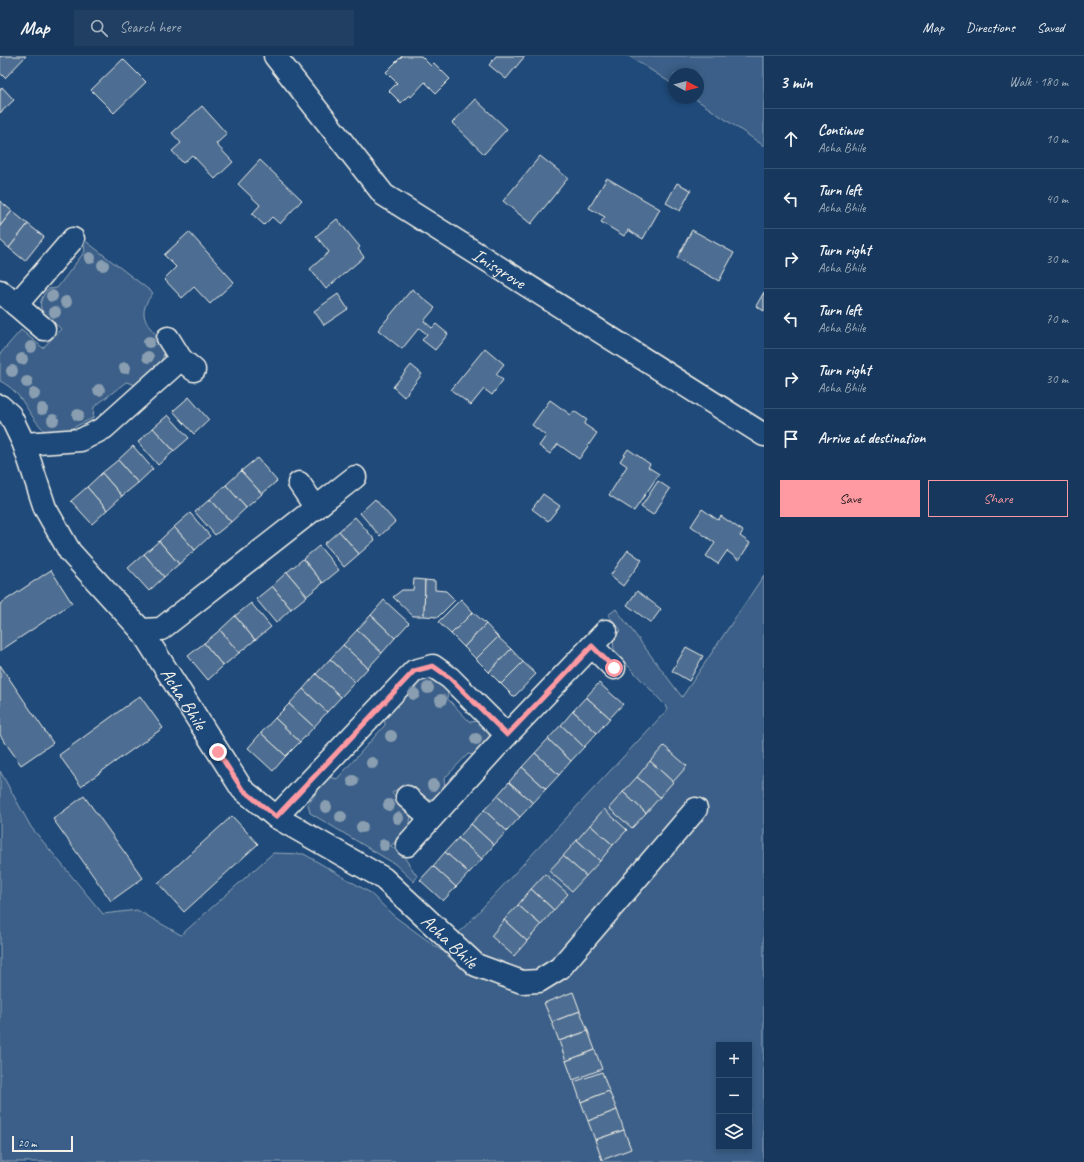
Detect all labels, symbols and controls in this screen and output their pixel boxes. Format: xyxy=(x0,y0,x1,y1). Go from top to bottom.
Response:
search box xyxy=(74,10,354,46)
text: Map xyxy=(20,16,50,40)
icon: search xyxy=(88,17,110,39)
text: Search here xyxy=(120,18,181,37)
text: Map xyxy=(923,19,944,36)
text: Directions xyxy=(966,19,1015,36)
text: Saved xyxy=(1037,19,1064,36)
north arrow xyxy=(668,68,704,104)
text: 3 min xyxy=(780,72,813,93)
text: Walk · 180 m xyxy=(1009,74,1068,90)
text: Continue xyxy=(818,121,863,140)
icon: ahead xyxy=(780,128,802,150)
text: 10 m xyxy=(1046,131,1068,147)
text: Acha Bhile xyxy=(818,140,865,156)
text: Turn left xyxy=(818,181,861,200)
icon: left xyxy=(780,188,802,210)
text: 40 m xyxy=(1046,191,1068,207)
text: Acha Bhile xyxy=(818,200,865,216)
text: Turn right xyxy=(818,241,871,260)
street label: Inisgrove xyxy=(467,243,532,295)
icon: right xyxy=(780,248,802,270)
text: 30 m xyxy=(1046,251,1068,267)
text: Acha Bhile xyxy=(818,260,865,276)
text: Turn left xyxy=(818,301,861,320)
icon: left xyxy=(780,308,802,330)
text: 70 m xyxy=(1046,311,1068,327)
text: Acha Bhile xyxy=(818,320,865,336)
text: Turn right xyxy=(818,361,871,380)
icon: right xyxy=(780,368,802,390)
text: 30 m xyxy=(1046,371,1068,387)
text: Acha Bhile xyxy=(818,380,865,396)
icon: arrive xyxy=(780,428,802,450)
text: Arrive at destination xyxy=(818,429,925,448)
button: Save xyxy=(780,480,920,517)
button: Share xyxy=(928,480,1068,517)
route start xyxy=(605,659,623,677)
street label: Acha Bhile xyxy=(155,663,213,736)
route end xyxy=(209,743,227,761)
street label: Acha Bhile xyxy=(416,909,484,975)
map controls xyxy=(716,1042,752,1150)
button: + xyxy=(716,1042,752,1078)
button: − xyxy=(716,1078,752,1114)
button: layers xyxy=(716,1114,752,1150)
scale bar xyxy=(12,1134,73,1153)
text: 20 m xyxy=(18,1136,37,1150)

